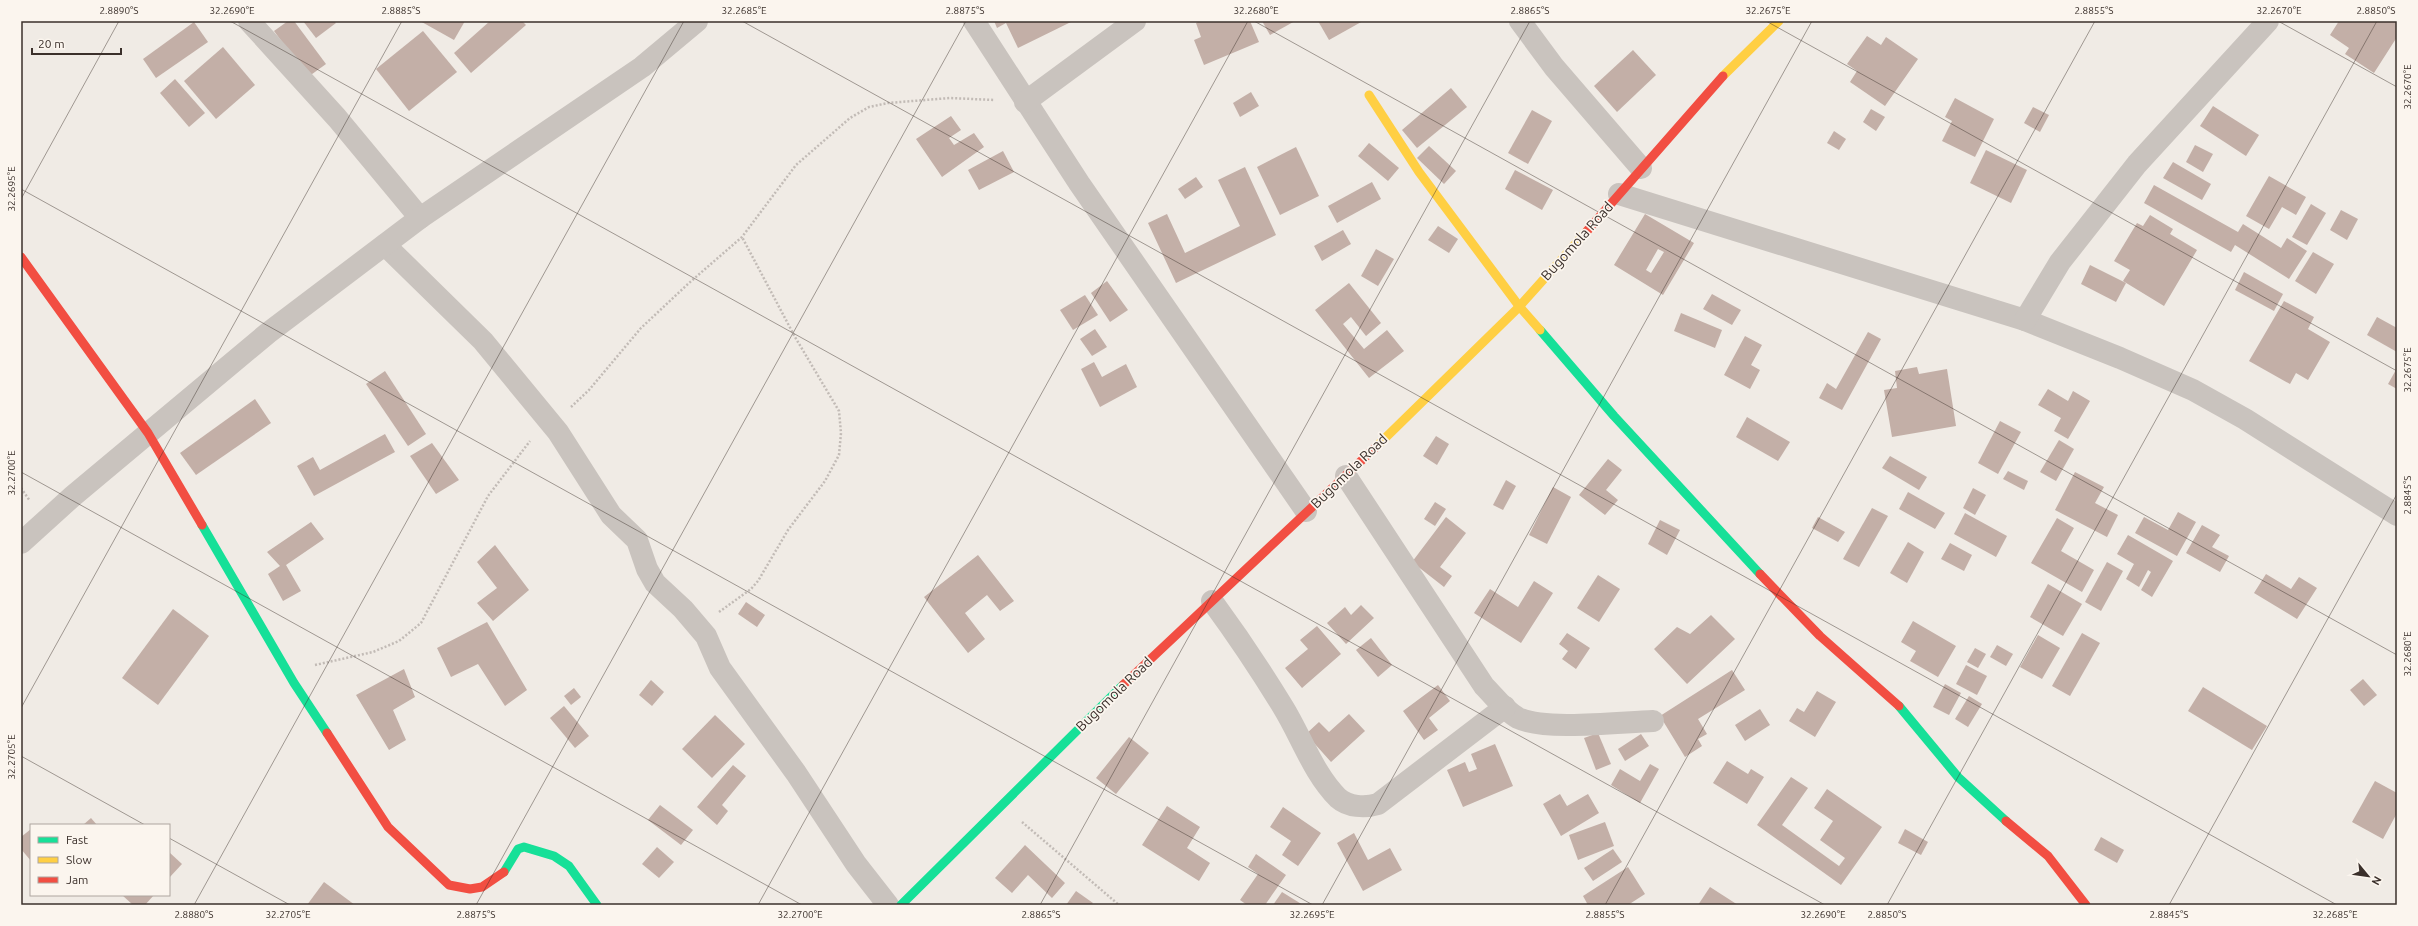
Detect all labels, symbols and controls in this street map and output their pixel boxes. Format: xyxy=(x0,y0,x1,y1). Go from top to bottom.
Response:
text: 2.8890°S xyxy=(99,5,139,16)
text: 32.2690°E xyxy=(209,5,255,16)
text: 2.8885°S xyxy=(381,5,421,16)
text: 32.2685°E xyxy=(721,5,767,16)
text: 2.8875°S xyxy=(945,5,985,16)
text: 32.2680°E xyxy=(1233,5,1279,16)
text: 2.8865°S xyxy=(1510,5,1550,16)
text: 32.2675°E xyxy=(1745,5,1791,16)
text: 2.8855°S xyxy=(2074,5,2114,16)
text: 32.2670°E xyxy=(2256,5,2302,16)
text: 2.8850°S xyxy=(2356,5,2396,16)
scale bar xyxy=(32,30,121,56)
text: 20 m xyxy=(38,37,65,50)
text: 32.2670°E xyxy=(2402,64,2413,110)
text: 32.2695°E xyxy=(6,166,17,212)
street label: Bugomola Road xyxy=(1538,199,1616,283)
text: 32.2675°E xyxy=(2402,347,2413,393)
street label: Bugomola Road xyxy=(1308,431,1390,511)
text: 32.2700°E xyxy=(6,450,17,496)
text: 2.8845°S xyxy=(2402,475,2413,515)
text: 32.2680°E xyxy=(2402,631,2413,677)
street label: Bugomola Road xyxy=(1073,654,1155,734)
text: 32.2705°E xyxy=(6,734,17,780)
legend xyxy=(30,824,170,896)
text: Fast xyxy=(66,833,88,846)
text: Slow xyxy=(66,853,92,866)
north arrow xyxy=(2348,856,2388,896)
text: Jam xyxy=(66,873,88,886)
text: N xyxy=(2370,874,2384,887)
text: 2.8880°S xyxy=(174,909,214,920)
text: 32.2705°E xyxy=(265,909,311,920)
text: 2.8875°S xyxy=(456,909,496,920)
text: 32.2700°E xyxy=(777,909,823,920)
text: 2.8865°S xyxy=(1021,909,1061,920)
text: 32.2695°E xyxy=(1289,909,1335,920)
text: 2.8855°S xyxy=(1585,909,1625,920)
text: 32.2690°E xyxy=(1800,909,1846,920)
text: 2.8850°S xyxy=(1867,909,1907,920)
text: 2.8845°S xyxy=(2149,909,2189,920)
text: 32.2685°E xyxy=(2312,909,2358,920)

